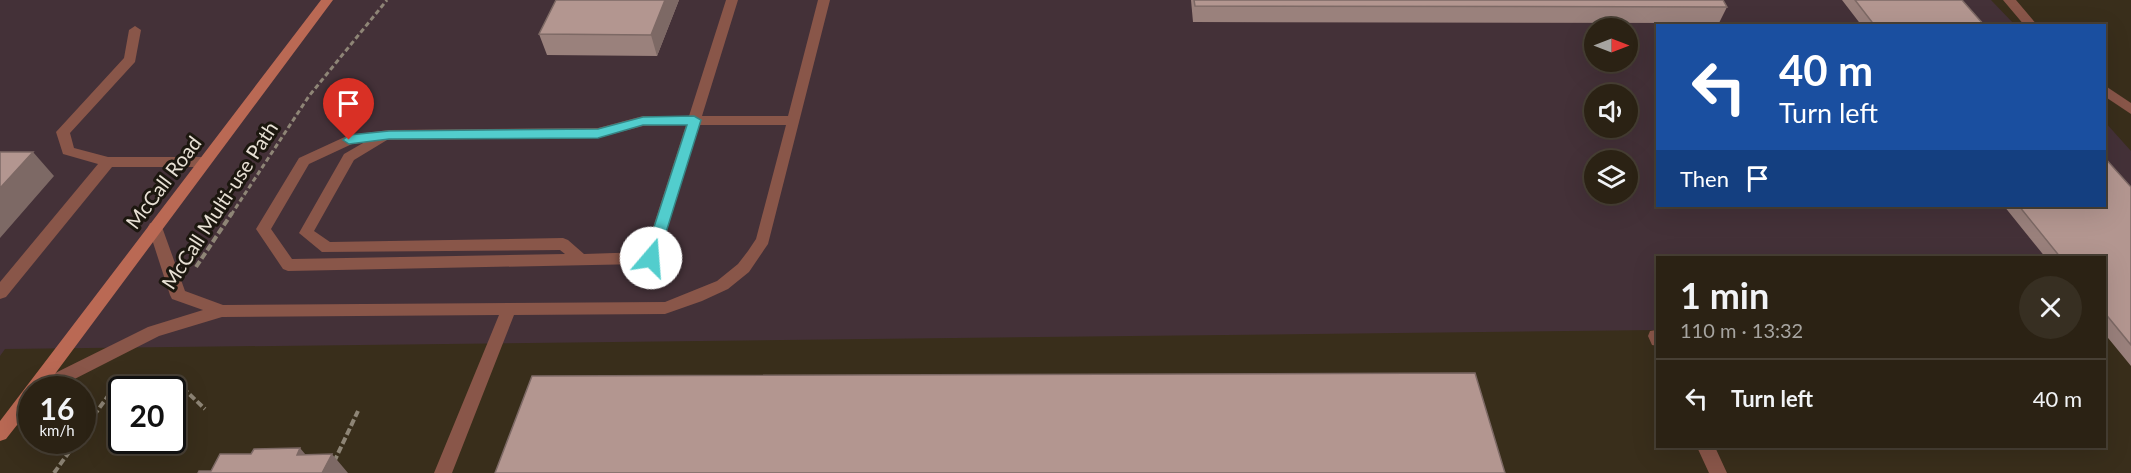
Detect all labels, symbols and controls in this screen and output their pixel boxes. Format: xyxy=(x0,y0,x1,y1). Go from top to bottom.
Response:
north arrow xyxy=(1584,18,1638,72)
map controls xyxy=(1584,18,1638,204)
text: 40 m xyxy=(1779,45,1873,95)
icon: left xyxy=(1680,48,1758,126)
pin xyxy=(323,78,374,140)
button: sound xyxy=(1584,84,1638,138)
icon: arrive xyxy=(332,87,365,120)
text: Turn left xyxy=(1779,96,1878,129)
street label: McCall Multi-use Path xyxy=(156,117,282,293)
street label: McCall Road xyxy=(120,131,206,233)
button: layers xyxy=(1584,150,1638,204)
icon: arrive xyxy=(1741,162,1774,195)
text: Then xyxy=(1680,165,1729,192)
position arrow xyxy=(619,226,683,290)
text: 1 min xyxy=(1680,273,1769,317)
button: close xyxy=(2019,276,2082,339)
text: 110 m · 13:32 xyxy=(1680,318,1803,342)
speed limit sign: 20 xyxy=(108,376,186,454)
icon: left xyxy=(1680,382,1713,415)
text: Turn left xyxy=(1731,385,1813,412)
text: 40 m xyxy=(2033,385,2082,412)
text: 16 xyxy=(40,390,74,426)
text: km/h xyxy=(39,421,75,439)

